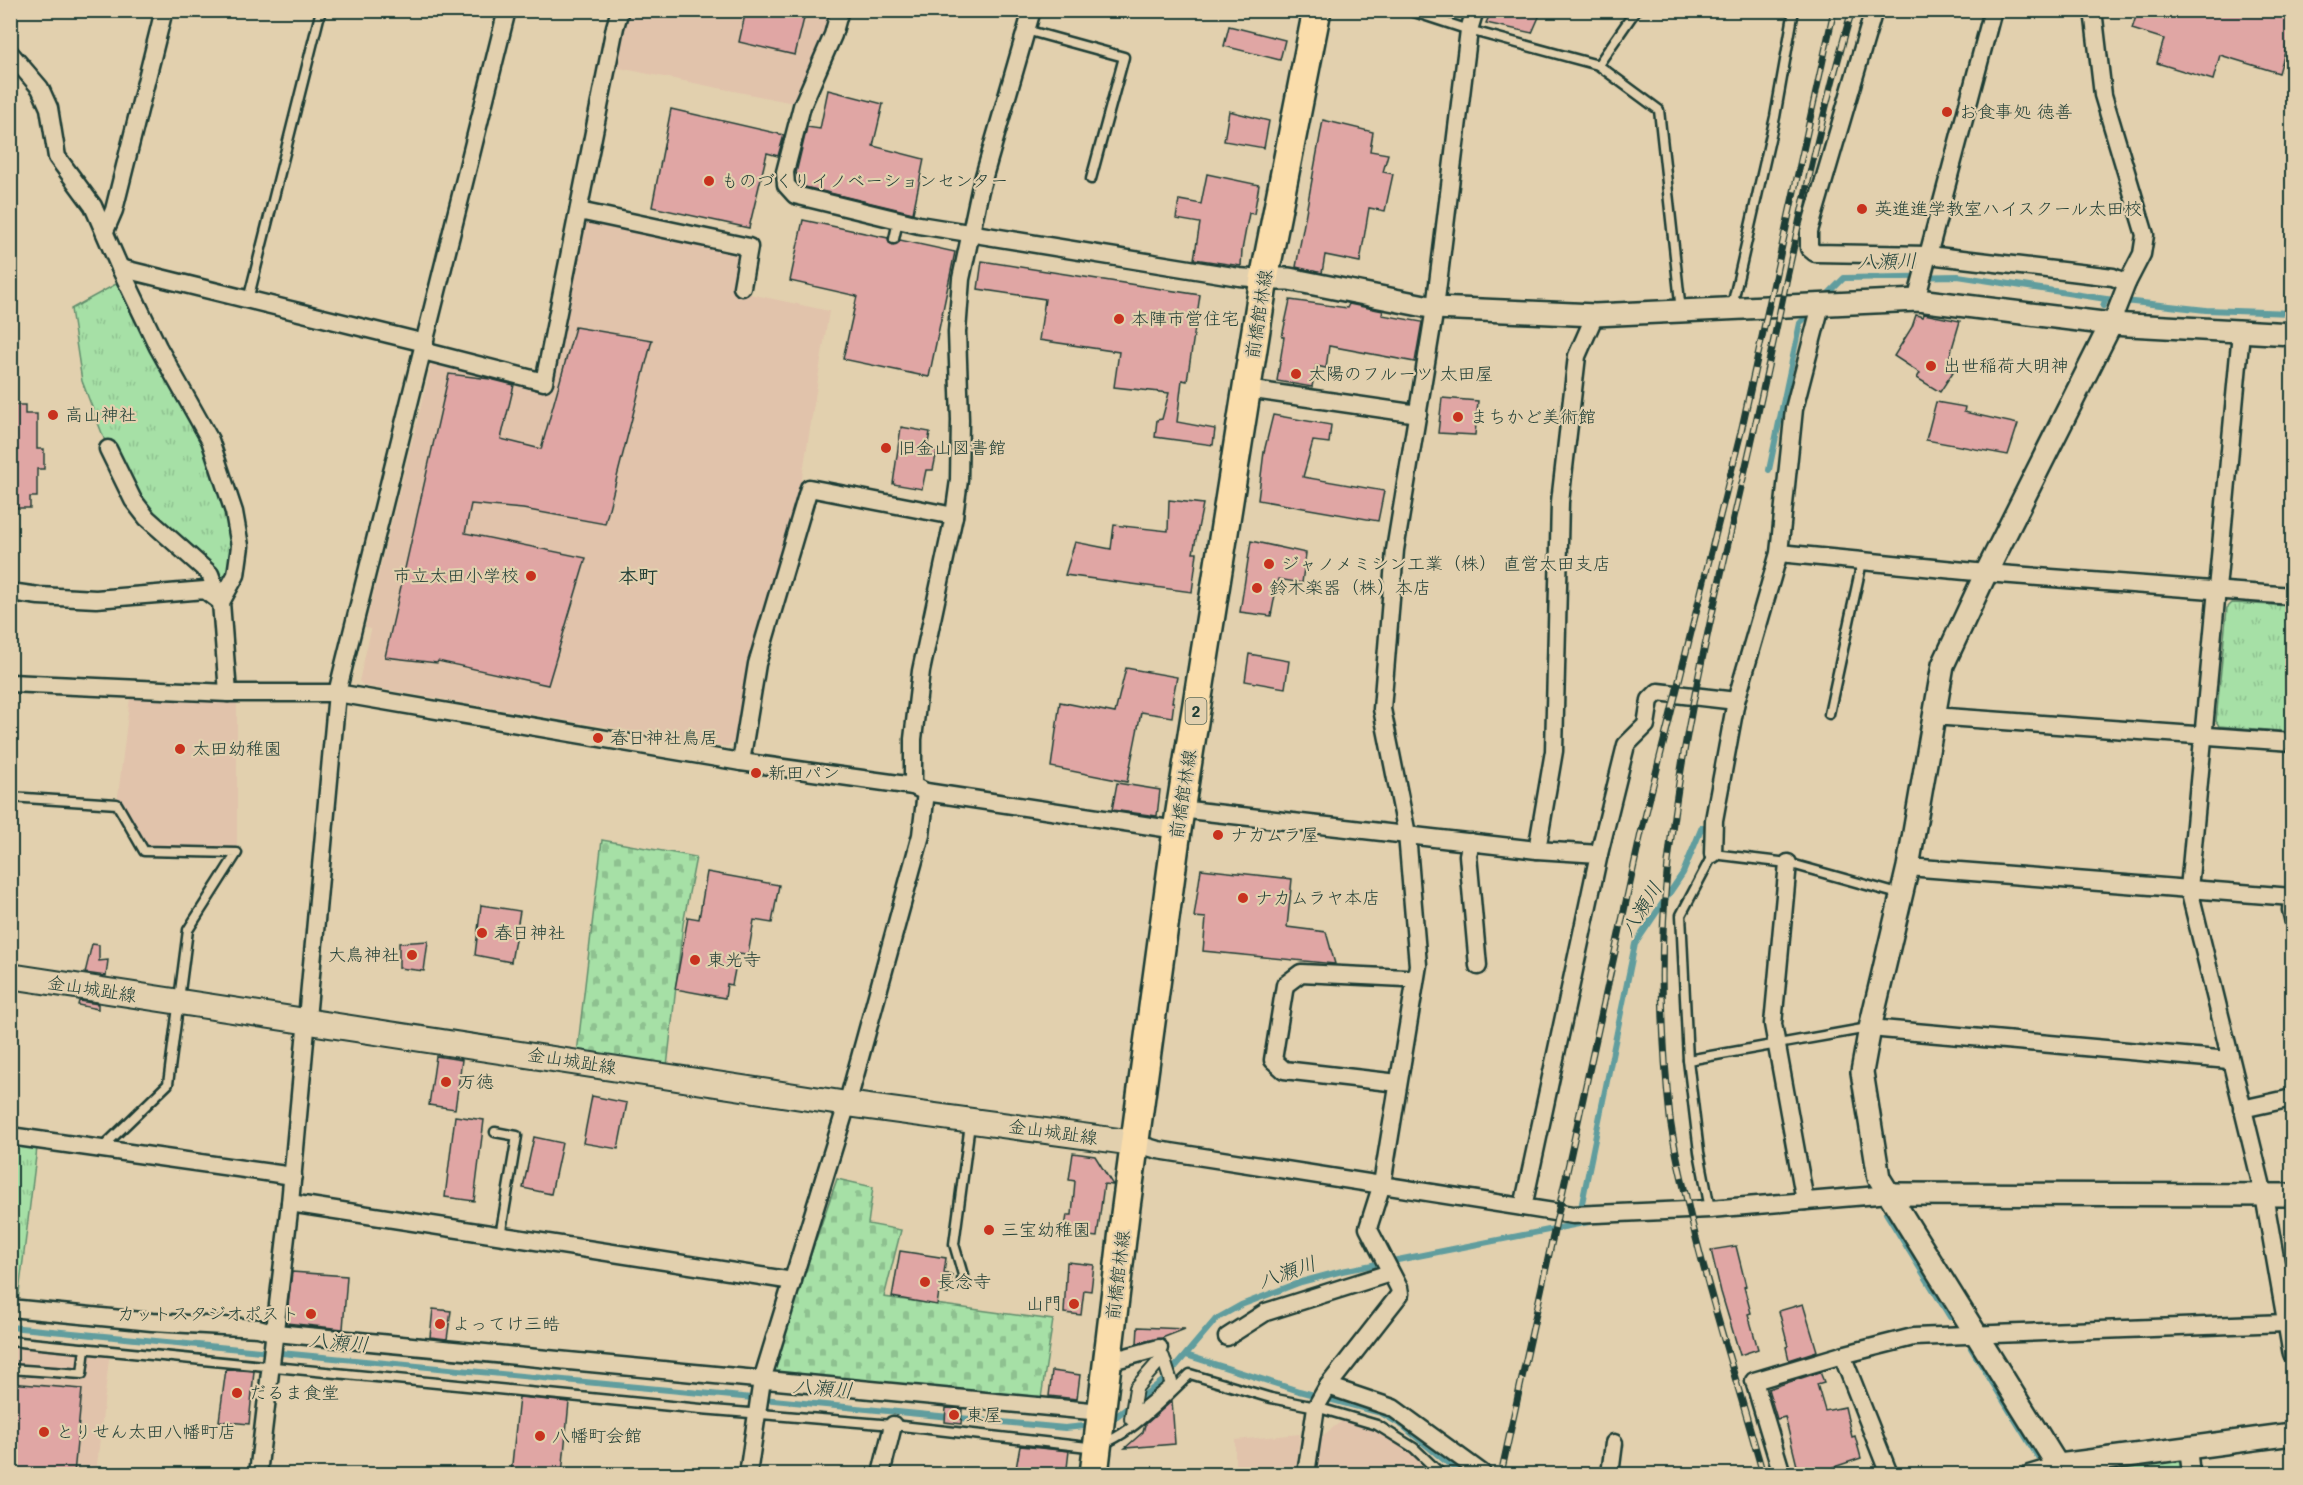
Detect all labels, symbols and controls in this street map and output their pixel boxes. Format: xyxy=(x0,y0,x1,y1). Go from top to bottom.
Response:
place label: お食事処 徳善 xyxy=(1959,99,2073,123)
marker: お食事処 徳善 xyxy=(1940,105,1954,119)
place label: ものづくりイノベーションセンター xyxy=(721,168,1008,192)
marker: ものづくりイノベーションセンター xyxy=(702,174,716,188)
place label: 英進進学教室ハイスクール太田校 xyxy=(1874,196,2142,220)
marker: 英進進学教室ハイスクール太田校 xyxy=(1855,202,1869,216)
water label: 八瀬川 xyxy=(1857,246,1917,274)
street label: 前橋館林線 xyxy=(1239,268,1277,360)
place label: 本陣市営住宅 xyxy=(1131,306,1239,330)
marker: 本陣市営住宅 xyxy=(1112,312,1126,326)
place label: 出世稲荷大明神 xyxy=(1943,353,2069,377)
marker: 出世稲荷大明神 xyxy=(1924,359,1938,373)
place label: 太陽のフルーツ 太田屋 xyxy=(1308,361,1493,385)
marker: 太陽のフルーツ 太田屋 xyxy=(1289,367,1303,381)
place label: 高山神社 xyxy=(65,402,137,426)
place label: まちかど美術館 xyxy=(1470,404,1596,428)
marker: 高山神社 xyxy=(46,408,60,422)
marker: まちかど美術館 xyxy=(1451,410,1465,424)
place label: 旧金山図書館 xyxy=(898,435,1006,459)
marker: 旧金山図書館 xyxy=(879,441,893,455)
place label: ジャノメミシン工業（株） 直営太田支店 xyxy=(1281,551,1611,575)
marker: ジャノメミシン工業（株） 直営太田支店 xyxy=(1262,557,1276,571)
district label: 本町 xyxy=(618,562,658,588)
place label: 市立太田小学校 xyxy=(393,563,519,587)
marker: 市立太田小学校 xyxy=(524,569,538,583)
place label: 鈴木楽器（株）本店 xyxy=(1269,575,1431,599)
marker: 鈴木楽器（株）本店 xyxy=(1250,581,1264,595)
road number: 2 xyxy=(1186,698,1206,724)
place label: 春日神社鳥居 xyxy=(610,725,718,749)
marker: 春日神社鳥居 xyxy=(591,731,605,745)
place label: 太田幼稚園 xyxy=(192,736,282,760)
marker: 太田幼稚園 xyxy=(173,742,187,756)
street label: 前橋館林線 xyxy=(1163,748,1201,840)
place label: 新田パン xyxy=(768,760,840,784)
marker: 新田パン xyxy=(749,766,763,780)
place label: ナカムラ屋 xyxy=(1230,822,1319,846)
marker: ナカムラ屋 xyxy=(1211,828,1225,842)
water label: 八瀬川 xyxy=(1613,876,1667,941)
place label: ナカムラヤ本店 xyxy=(1255,885,1380,909)
marker: ナカムラヤ本店 xyxy=(1236,891,1250,905)
place label: 春日神社 xyxy=(494,920,566,944)
marker: 春日神社 xyxy=(475,926,489,940)
place label: 大鳥神社 xyxy=(328,942,400,966)
place label: 東光寺 xyxy=(707,947,761,971)
marker: 大鳥神社 xyxy=(405,948,419,962)
marker: 東光寺 xyxy=(688,953,702,967)
street label: 金山城趾線 xyxy=(46,969,138,1007)
street label: 金山城趾線 xyxy=(526,1041,618,1079)
place label: 万徳 xyxy=(458,1069,494,1093)
marker: 万徳 xyxy=(439,1075,453,1089)
street label: 金山城趾線 xyxy=(1007,1113,1099,1149)
place label: 三宝幼稚園 xyxy=(1001,1217,1091,1241)
marker: 三宝幼稚園 xyxy=(982,1223,996,1237)
street label: 前橋館林線 xyxy=(1100,1229,1134,1321)
water label: 八瀬川 xyxy=(1254,1249,1319,1293)
place label: 長念寺 xyxy=(937,1269,991,1293)
marker: 長念寺 xyxy=(918,1275,932,1289)
place label: 山門 xyxy=(1026,1291,1062,1315)
marker: 山門 xyxy=(1067,1297,1081,1311)
place label: カットスタジオポスト xyxy=(117,1301,299,1325)
marker: カットスタジオポスト xyxy=(304,1307,318,1321)
place label: よってけ三皓 xyxy=(452,1311,560,1335)
marker: よってけ三皓 xyxy=(433,1317,447,1331)
water label: 八瀬川 xyxy=(308,1325,370,1357)
water label: 八瀬川 xyxy=(792,1371,854,1403)
place label: だるま食堂 xyxy=(249,1380,339,1404)
marker: だるま食堂 xyxy=(230,1386,244,1400)
place label: 東屋 xyxy=(966,1402,1002,1426)
marker: 東屋 xyxy=(947,1408,961,1422)
place label: とりせん太田八幡町店 xyxy=(56,1419,236,1443)
place label: 八幡町会館 xyxy=(552,1423,642,1447)
marker: とりせん太田八幡町店 xyxy=(37,1425,51,1439)
marker: 八幡町会館 xyxy=(533,1429,547,1443)

